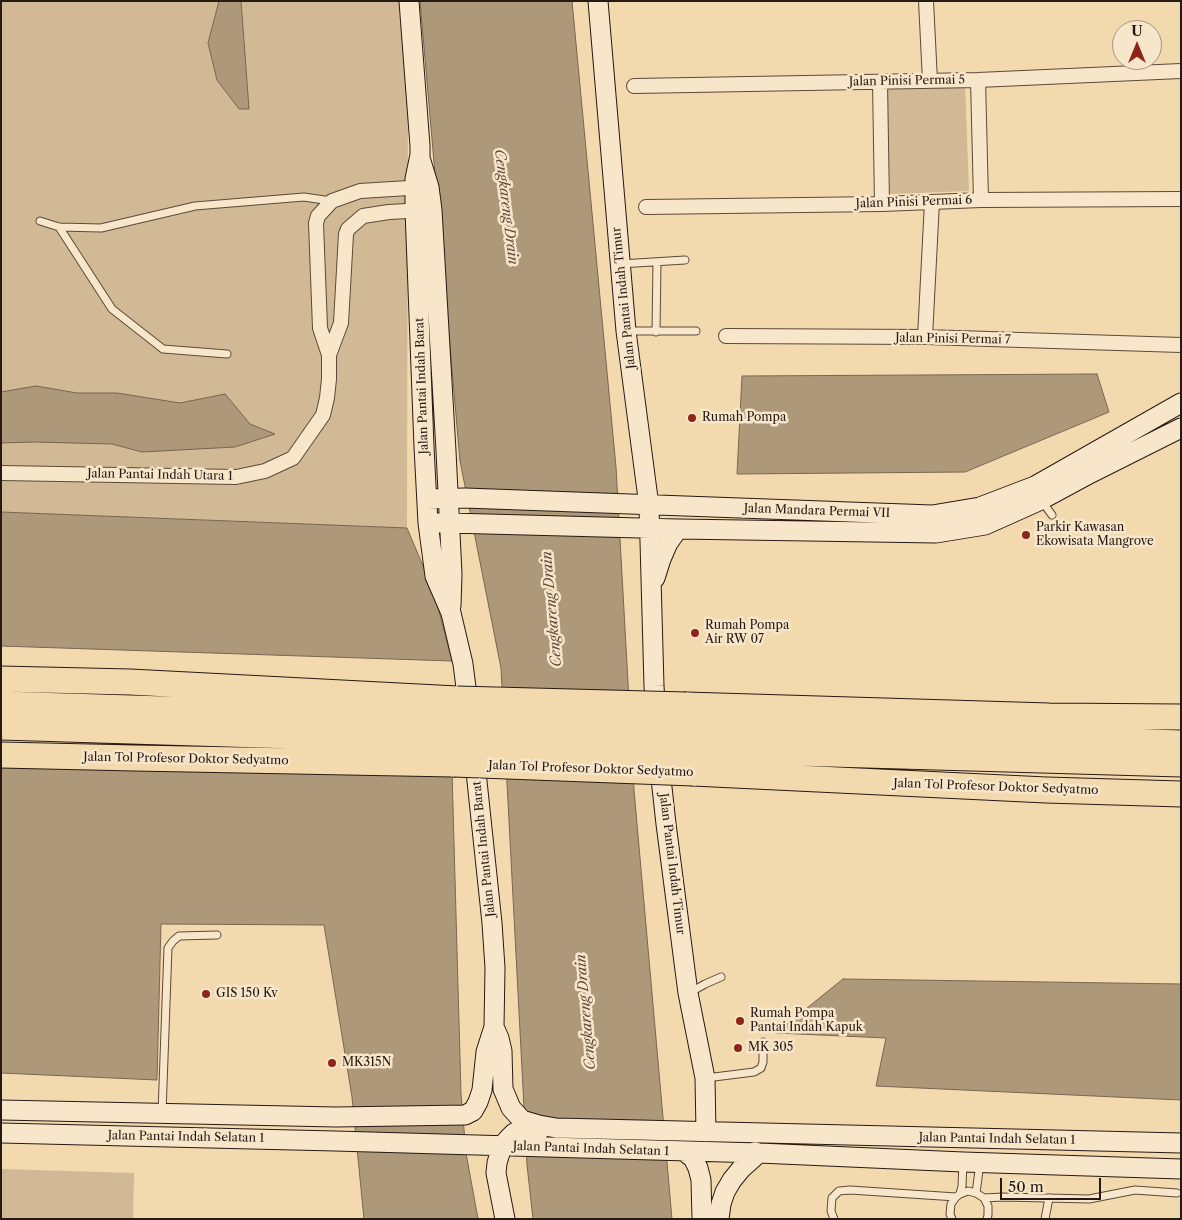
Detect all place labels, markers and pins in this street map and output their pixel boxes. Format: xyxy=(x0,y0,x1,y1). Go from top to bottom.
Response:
place label: Rumah Pompa xyxy=(702,411,786,425)
marker: Rumah Pompa xyxy=(686,412,698,424)
place label: Parkir Kawasan Ekowisata Mangrove xyxy=(1036,521,1154,549)
marker: Parkir Kawasan Ekowisata Mangrove xyxy=(1020,529,1032,541)
place label: Rumah Pompa Air RW 07 xyxy=(705,619,789,647)
marker: Rumah Pompa Air RW 07 xyxy=(689,627,701,639)
place label: GIS 150 Kv xyxy=(216,987,278,1001)
marker: GIS 150 Kv xyxy=(200,988,212,1000)
place label: Rumah Pompa Pantai Indah Kapuk xyxy=(750,1007,863,1035)
marker: Rumah Pompa Pantai Indah Kapuk xyxy=(734,1015,746,1027)
place label: MK 305 xyxy=(748,1041,793,1055)
marker: MK 305 xyxy=(732,1042,744,1054)
place label: MK315N xyxy=(342,1056,392,1070)
marker: MK315N xyxy=(326,1057,338,1069)

